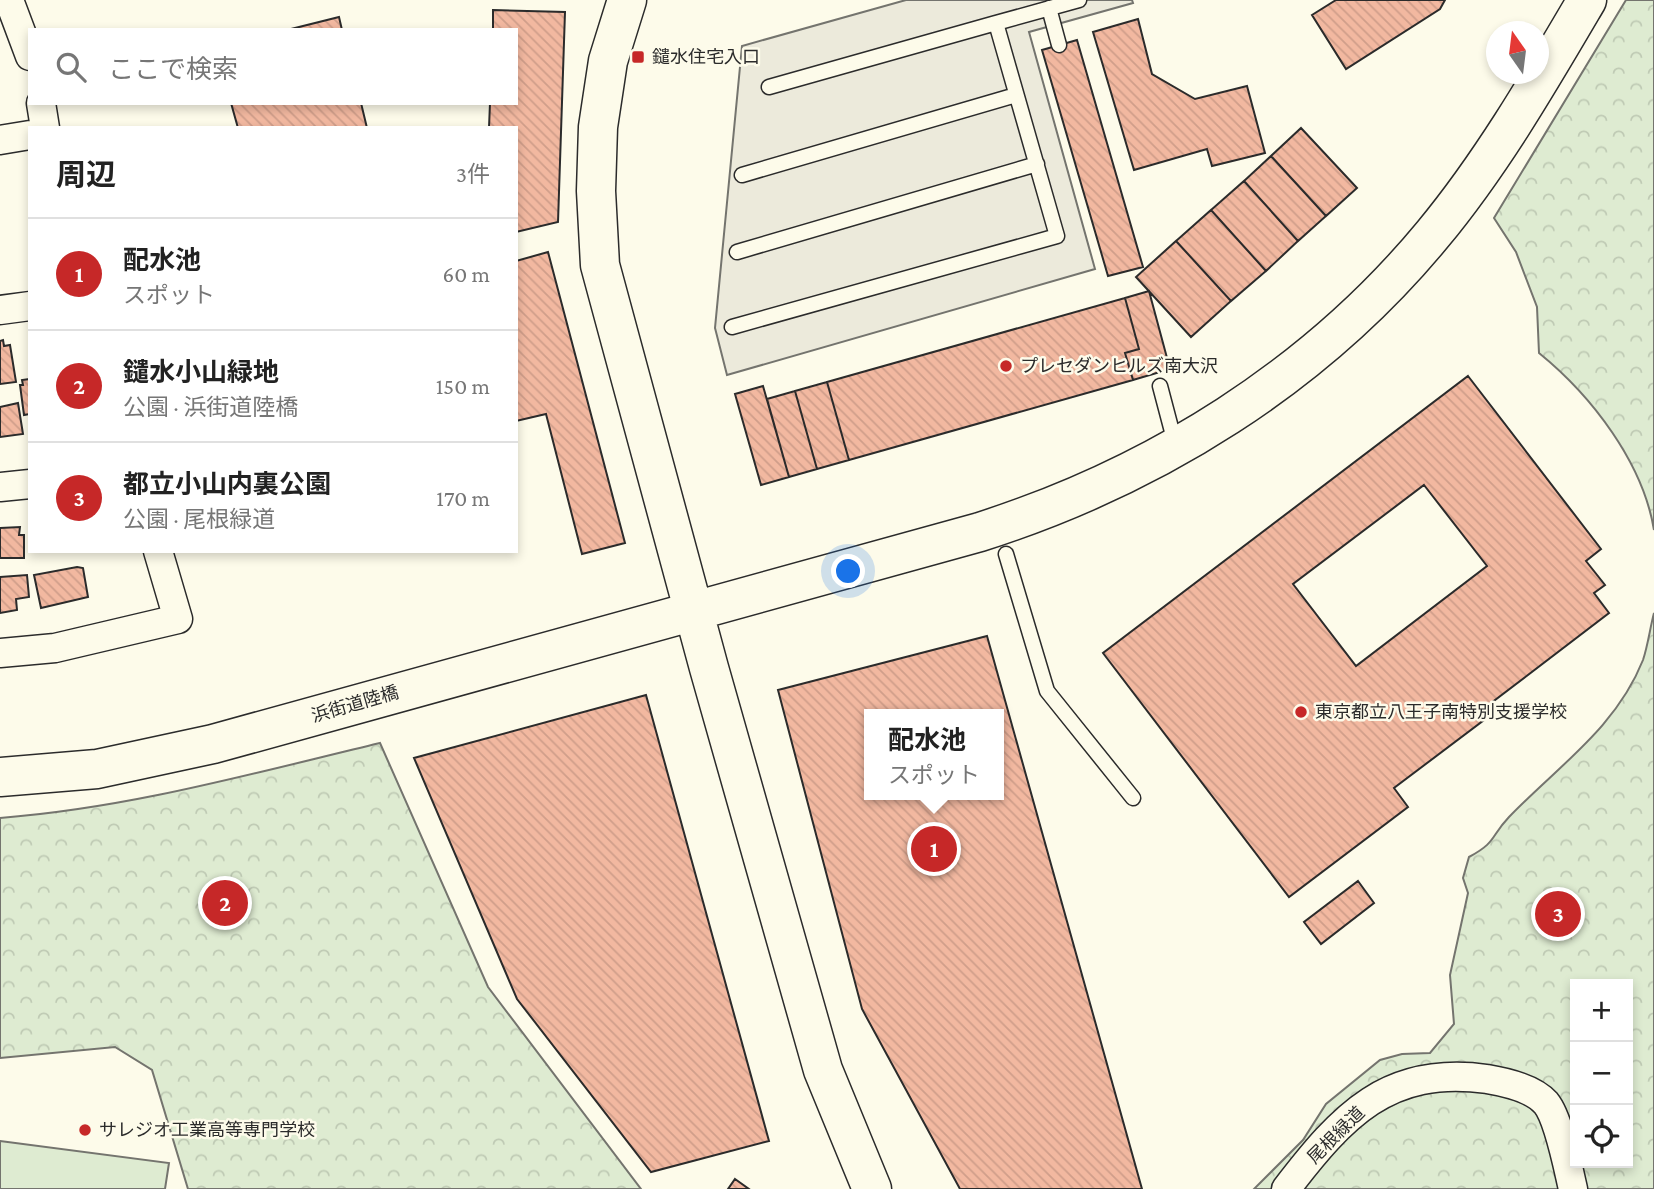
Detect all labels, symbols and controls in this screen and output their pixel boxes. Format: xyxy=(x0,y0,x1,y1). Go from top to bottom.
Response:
north arrow xyxy=(1486,21,1549,84)
search box xyxy=(28,28,518,105)
place label: 鑓水住宅入口 xyxy=(652,47,760,67)
icon: search xyxy=(52,48,90,86)
marker: 鑓水住宅入口 xyxy=(630,49,646,65)
text: ここで検索 xyxy=(108,55,238,84)
text: 周辺 xyxy=(56,158,116,191)
text: 3件 xyxy=(456,161,490,187)
text: 配水池 xyxy=(123,246,201,275)
text: 1 xyxy=(75,261,83,287)
text: 60 m xyxy=(443,261,490,287)
text: スポット xyxy=(123,282,215,308)
place label: プレセダンヒルズ南大沢 xyxy=(1020,356,1218,376)
text: 鑓水小山緑地 xyxy=(123,358,279,387)
marker: プレセダンヒルズ南大沢 xyxy=(998,358,1014,374)
text: 2 xyxy=(73,373,85,399)
text: 150 m xyxy=(436,373,490,399)
text: 公園 · 浜街道陸橋 xyxy=(123,394,298,420)
text: 都立小山内裏公園 xyxy=(123,470,331,499)
text: 3 xyxy=(73,485,85,511)
text: 170 m xyxy=(436,485,490,511)
text: 公園 · 尾根緑道 xyxy=(123,506,275,532)
your location xyxy=(831,554,865,588)
street label: 浜街道陸橋 xyxy=(309,682,401,726)
place label: 東京都立八王子南特別支援学校 xyxy=(1315,702,1567,722)
marker: 東京都立八王子南特別支援学校 xyxy=(1293,704,1309,720)
popup xyxy=(864,709,1004,800)
text: 配水池 xyxy=(888,726,966,755)
text: スポット xyxy=(888,762,980,788)
pin: 1 xyxy=(911,823,957,875)
pin: 2 xyxy=(202,877,248,929)
pin: 3 xyxy=(1535,888,1581,940)
map controls xyxy=(1570,979,1633,1168)
button: + xyxy=(1570,979,1633,1042)
button: − xyxy=(1570,1042,1633,1105)
street label: 尾根緑道 xyxy=(1303,1102,1369,1168)
button: locate xyxy=(1570,1105,1633,1168)
place label: サレジオ工業高等専門学校 xyxy=(99,1120,315,1140)
marker: サレジオ工業高等専門学校 xyxy=(77,1122,93,1138)

